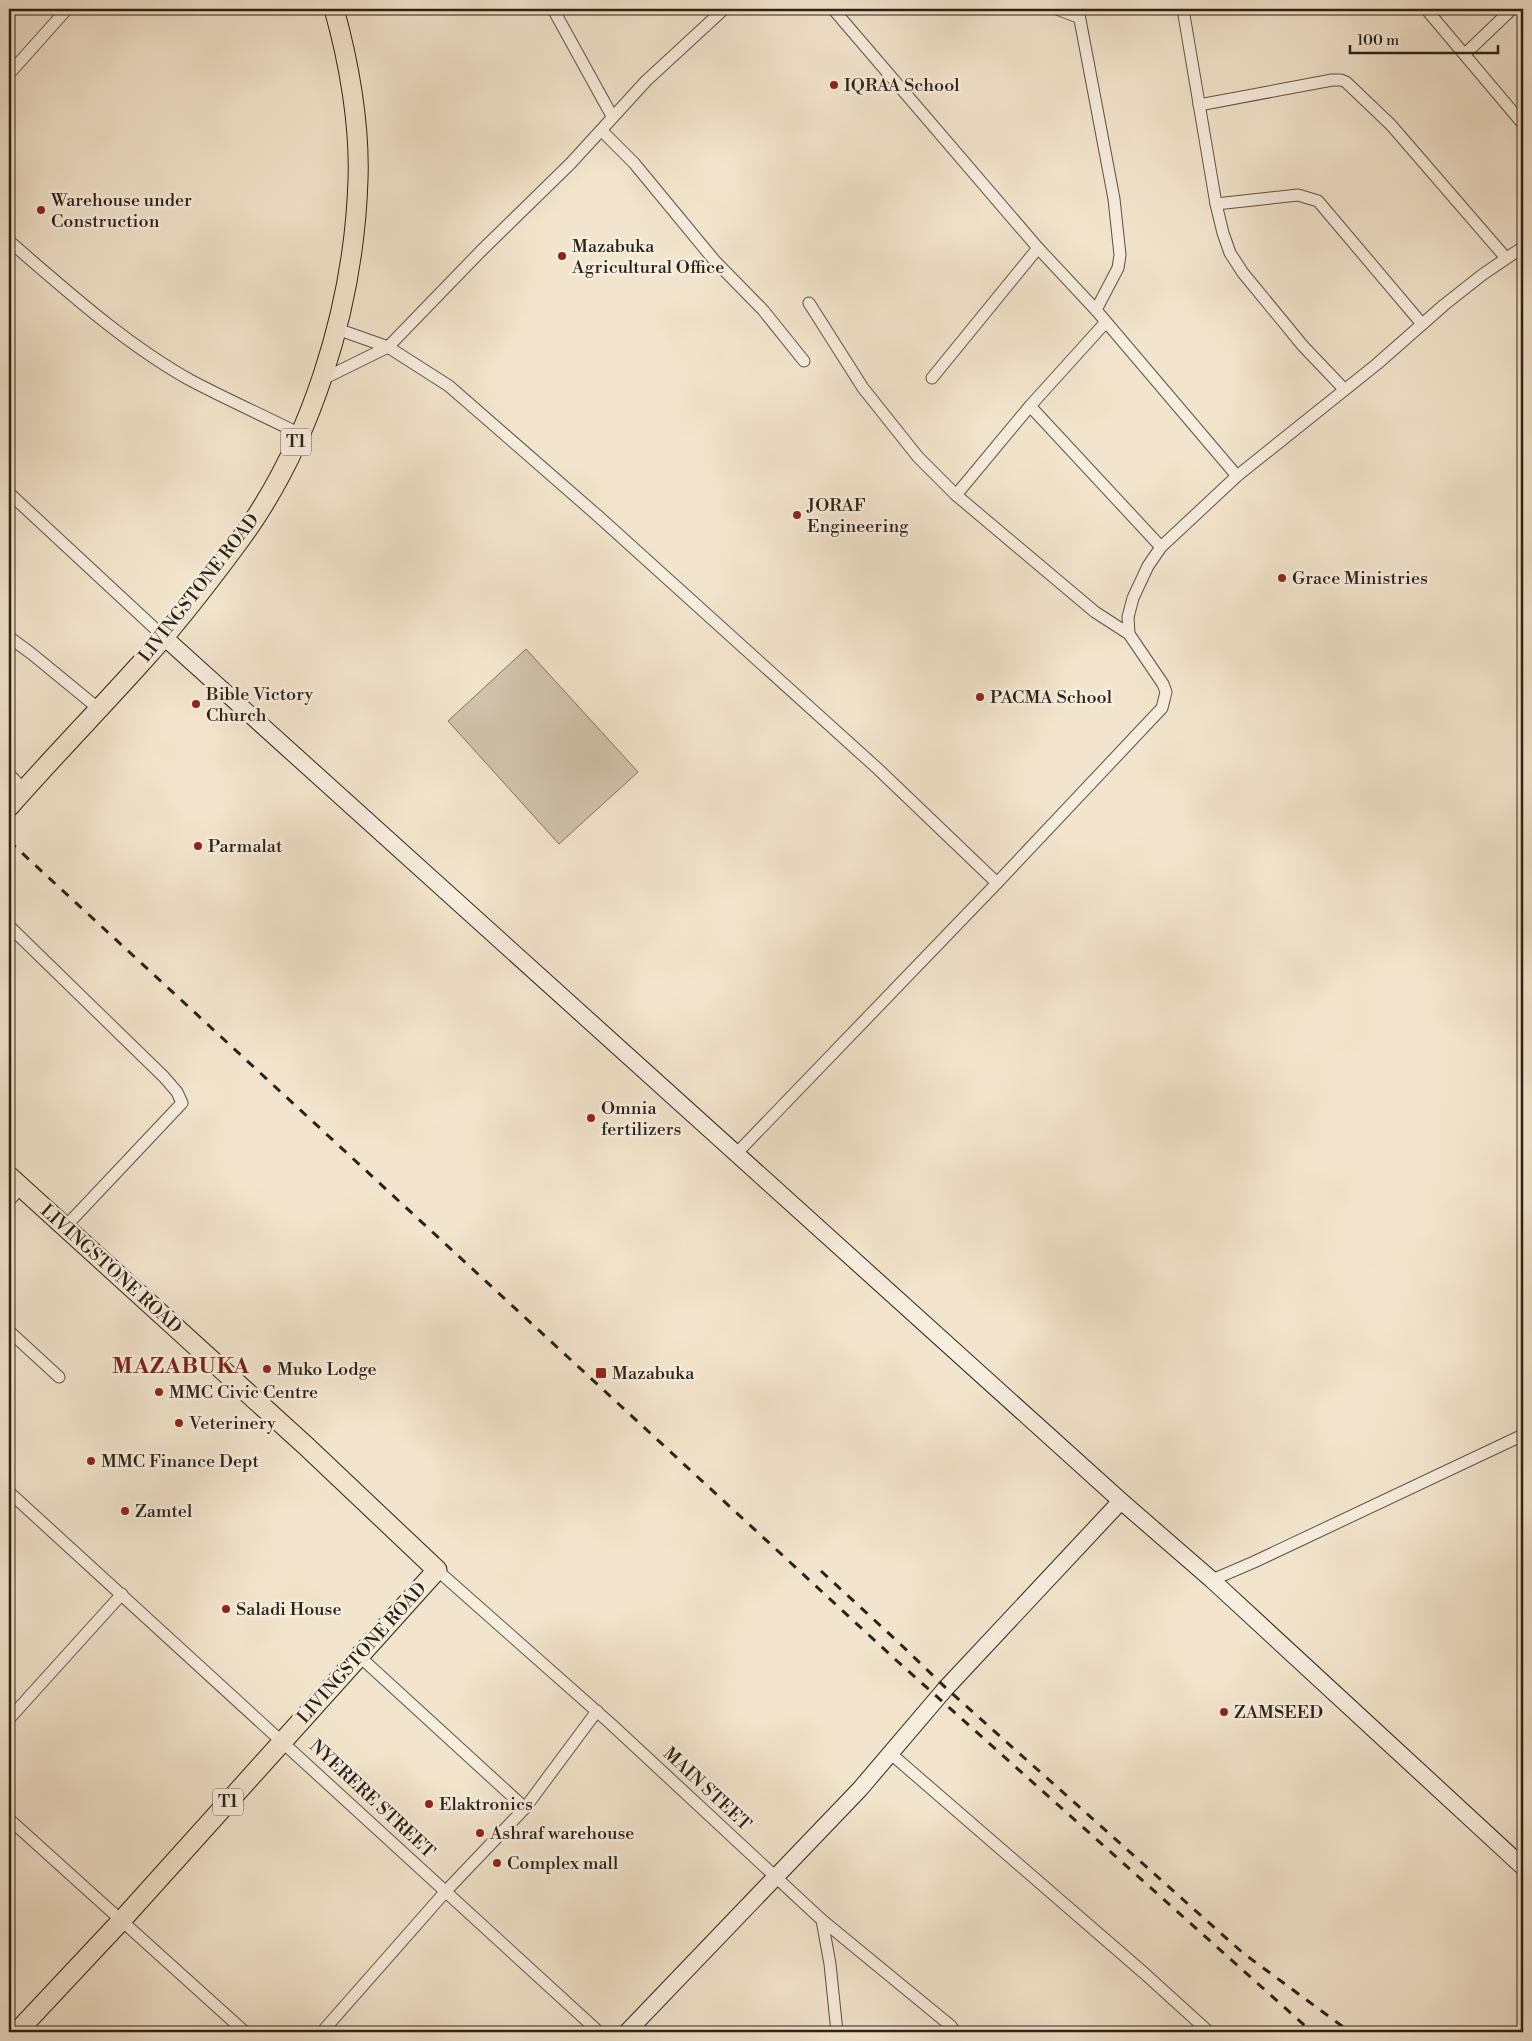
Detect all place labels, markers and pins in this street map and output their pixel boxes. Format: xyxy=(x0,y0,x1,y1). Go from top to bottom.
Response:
place label: IQRAA School xyxy=(844,74,960,97)
marker: IQRAA School xyxy=(828,79,840,91)
place label: Warehouse under Construction xyxy=(50,189,192,233)
marker: Warehouse under Construction xyxy=(35,204,47,216)
place label: Mazabuka Agricultural Office xyxy=(571,235,724,279)
marker: Mazabuka Agricultural Office xyxy=(556,250,568,262)
place label: JORAF Engineering xyxy=(806,494,909,538)
marker: JORAF Engineering xyxy=(791,509,803,521)
place label: Grace Ministries xyxy=(1292,567,1428,590)
marker: Grace Ministries xyxy=(1276,572,1288,584)
place label: Bible Victory Church xyxy=(205,683,314,727)
place label: PACMA School xyxy=(990,686,1113,709)
marker: PACMA School xyxy=(974,691,986,703)
marker: Bible Victory Church xyxy=(190,698,202,710)
place label: Parmalat xyxy=(208,835,283,858)
marker: Parmalat xyxy=(192,840,204,852)
place label: Omnia fertilizers xyxy=(601,1097,682,1141)
marker: Omnia fertilizers xyxy=(585,1112,597,1124)
place label: Muko Lodge xyxy=(277,1358,377,1381)
place label: Mazabuka xyxy=(612,1362,695,1385)
marker: Muko Lodge xyxy=(261,1363,273,1375)
marker: Mazabuka xyxy=(594,1366,608,1380)
place label: MMC Civic Centre xyxy=(169,1381,318,1404)
marker: MMC Civic Centre xyxy=(153,1386,165,1398)
place label: Veterinery xyxy=(188,1412,276,1435)
marker: Veterinery xyxy=(173,1417,185,1429)
place label: MMC Finance Dept xyxy=(101,1450,259,1473)
marker: MMC Finance Dept xyxy=(85,1455,97,1467)
place label: Zamtel xyxy=(135,1500,193,1523)
marker: Zamtel xyxy=(119,1505,131,1517)
place label: Saladi House xyxy=(236,1598,342,1621)
marker: Saladi House xyxy=(220,1603,232,1615)
place label: ZAMSEED xyxy=(1234,1701,1323,1724)
marker: ZAMSEED xyxy=(1218,1706,1230,1718)
place label: Elaktronics xyxy=(439,1793,533,1816)
marker: Elaktronics xyxy=(423,1798,435,1810)
place label: Ashraf warehouse xyxy=(489,1822,634,1845)
marker: Ashraf warehouse xyxy=(474,1827,486,1839)
place label: Complex mall xyxy=(507,1852,619,1875)
marker: Complex mall xyxy=(491,1857,503,1869)

